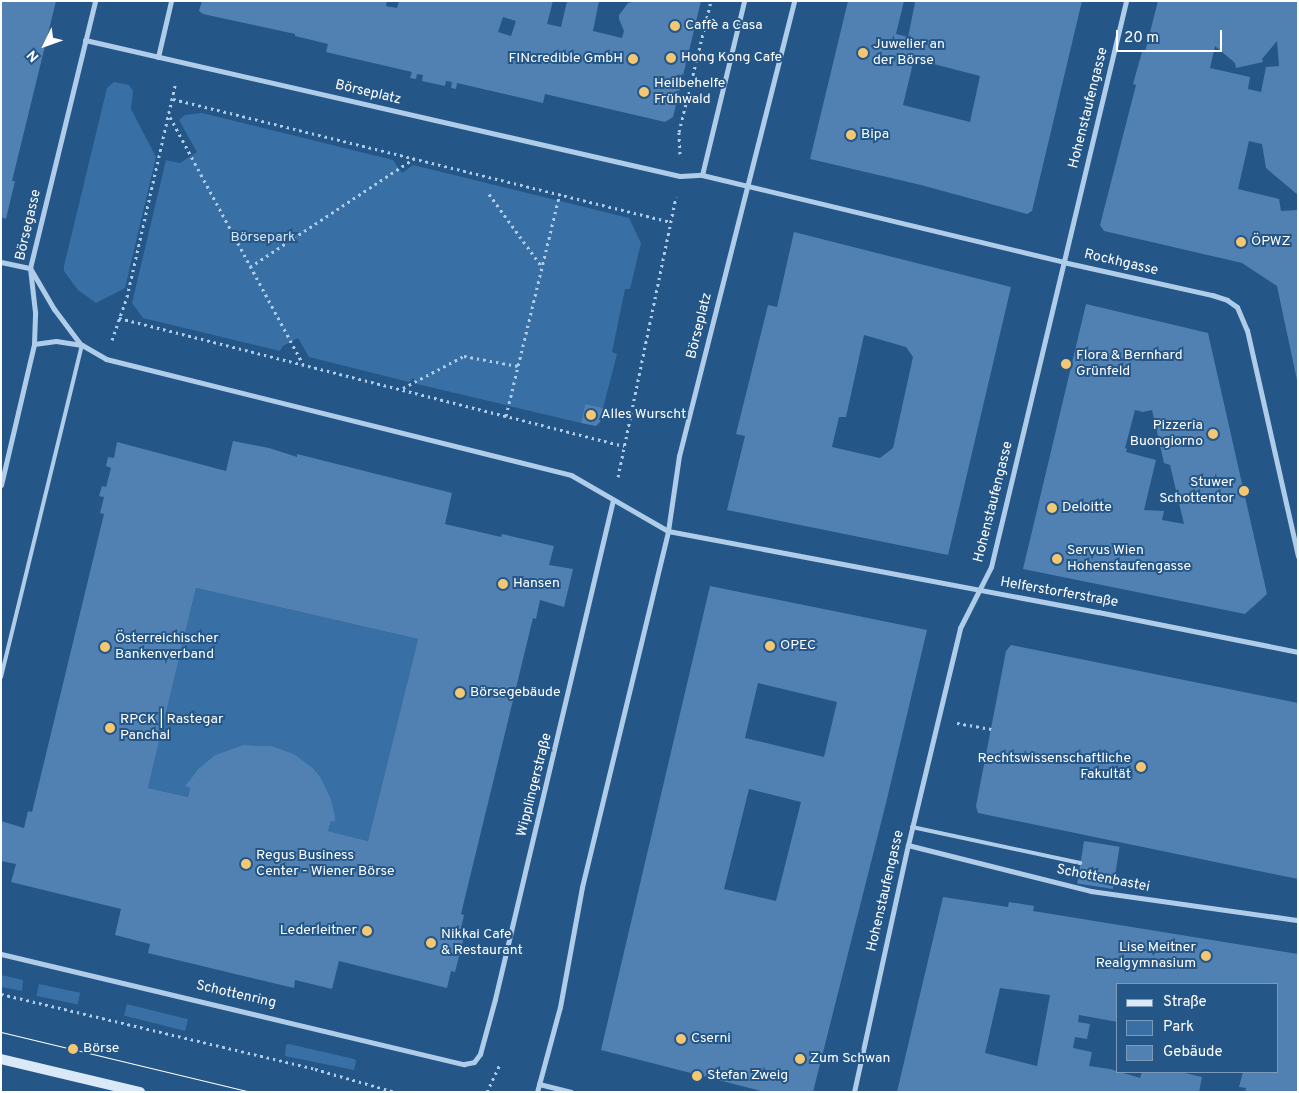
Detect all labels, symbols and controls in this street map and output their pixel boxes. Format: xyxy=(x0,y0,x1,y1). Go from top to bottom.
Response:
place label: Caffè a Casa xyxy=(685,18,763,34)
north arrow xyxy=(20,20,70,70)
marker: Caffè a Casa xyxy=(669,20,681,32)
scale bar xyxy=(1119,20,1225,52)
text: 20 m xyxy=(1124,29,1159,48)
place label: Juwelier an der Börse xyxy=(873,37,945,70)
text: N xyxy=(24,46,43,65)
street label: Hohenstaufengasse xyxy=(1066,46,1112,170)
marker: Juwelier an der Börse xyxy=(857,47,869,59)
place label: Hong Kong Cafe xyxy=(681,50,782,66)
place label: FINcredible GmbH xyxy=(508,51,623,67)
marker: Hong Kong Cafe xyxy=(665,52,677,64)
marker: FINcredible GmbH xyxy=(627,53,639,65)
place label: Heilbehelfe Frühwald xyxy=(654,76,725,108)
street label: Börseplatz xyxy=(333,77,403,109)
marker: Heilbehelfe Frühwald xyxy=(638,86,650,98)
place label: Bipa xyxy=(861,127,889,143)
marker: Bipa xyxy=(845,129,857,141)
street label: Börsegasse xyxy=(13,188,45,262)
park label: Börsepark xyxy=(231,230,295,246)
place label: ÖPWZ xyxy=(1251,234,1291,250)
marker: ÖPWZ xyxy=(1235,236,1247,248)
street label: Rockhgasse xyxy=(1082,246,1160,280)
street label: Börseplatz xyxy=(684,291,716,361)
place label: Flora & Bernhard Grünfeld xyxy=(1076,348,1183,381)
marker: Flora & Bernhard Grünfeld xyxy=(1060,358,1072,370)
place label: Alles Wurscht xyxy=(601,407,686,423)
marker: Alles Wurscht xyxy=(585,409,597,421)
place label: Pizzeria Buongiorno xyxy=(1130,418,1203,451)
marker: Pizzeria Buongiorno xyxy=(1207,428,1219,440)
street label: Hohenstaufengasse xyxy=(971,440,1017,564)
place label: Stuwer Schottentor xyxy=(1159,475,1234,508)
marker: Stuwer Schottentor xyxy=(1238,485,1250,497)
place label: Deloitte xyxy=(1062,500,1112,516)
marker: Deloitte xyxy=(1046,502,1058,514)
place label: Servus Wien Hohenstaufengasse xyxy=(1067,543,1191,576)
marker: Servus Wien Hohenstaufengasse xyxy=(1051,553,1063,565)
street label: Helferstorferstraße xyxy=(999,574,1119,612)
place label: Hansen xyxy=(513,576,560,592)
marker: Hansen xyxy=(497,578,509,590)
place label: Österreichischer Bankenverband xyxy=(115,631,219,664)
place label: OPEC xyxy=(780,638,816,654)
marker: OPEC xyxy=(764,640,776,652)
marker: Österreichischer Bankenverband xyxy=(99,641,111,653)
place label: Börsegebäude xyxy=(470,685,560,701)
marker: Börsegebäude xyxy=(454,687,466,699)
place label: RPCK | Rastegar Panchal xyxy=(120,712,223,744)
marker: RPCK | Rastegar Panchal xyxy=(104,722,116,734)
street label: Wipplingerstraße xyxy=(514,731,556,839)
place label: Rechtswissenschaftliche Fakultät xyxy=(978,751,1131,784)
marker: Rechtswissenschaftliche Fakultät xyxy=(1135,761,1147,773)
street label: Hohenstaufengasse xyxy=(864,829,908,953)
place label: Regus Business Center - Wiener Börse xyxy=(256,848,395,880)
marker: Regus Business Center - Wiener Börse xyxy=(240,858,252,870)
street label: Schottenbastei xyxy=(1055,862,1151,896)
place label: Lederleitner xyxy=(280,923,357,939)
marker: Lederleitner xyxy=(361,925,373,937)
place label: Nikkai Cafe & Restaurant xyxy=(441,927,523,960)
marker: Nikkai Cafe & Restaurant xyxy=(425,937,437,949)
place label: Lise Meitner Realgymnasium xyxy=(1096,940,1196,972)
marker: Lise Meitner Realgymnasium xyxy=(1200,950,1212,962)
street label: Schottenring xyxy=(194,978,278,1012)
legend xyxy=(1116,983,1279,1073)
text: Straße xyxy=(1163,993,1207,1012)
text: Park xyxy=(1163,1018,1194,1037)
place label: Cserni xyxy=(691,1031,731,1047)
marker: Cserni xyxy=(675,1033,687,1045)
place label: Börse xyxy=(83,1041,119,1057)
marker: Börse xyxy=(67,1043,79,1055)
text: Gebäude xyxy=(1163,1043,1223,1062)
place label: Zum Schwan xyxy=(810,1051,890,1067)
marker: Zum Schwan xyxy=(794,1053,806,1065)
place label: Stefan Zweig xyxy=(707,1068,788,1084)
marker: Stefan Zweig xyxy=(691,1070,703,1082)

